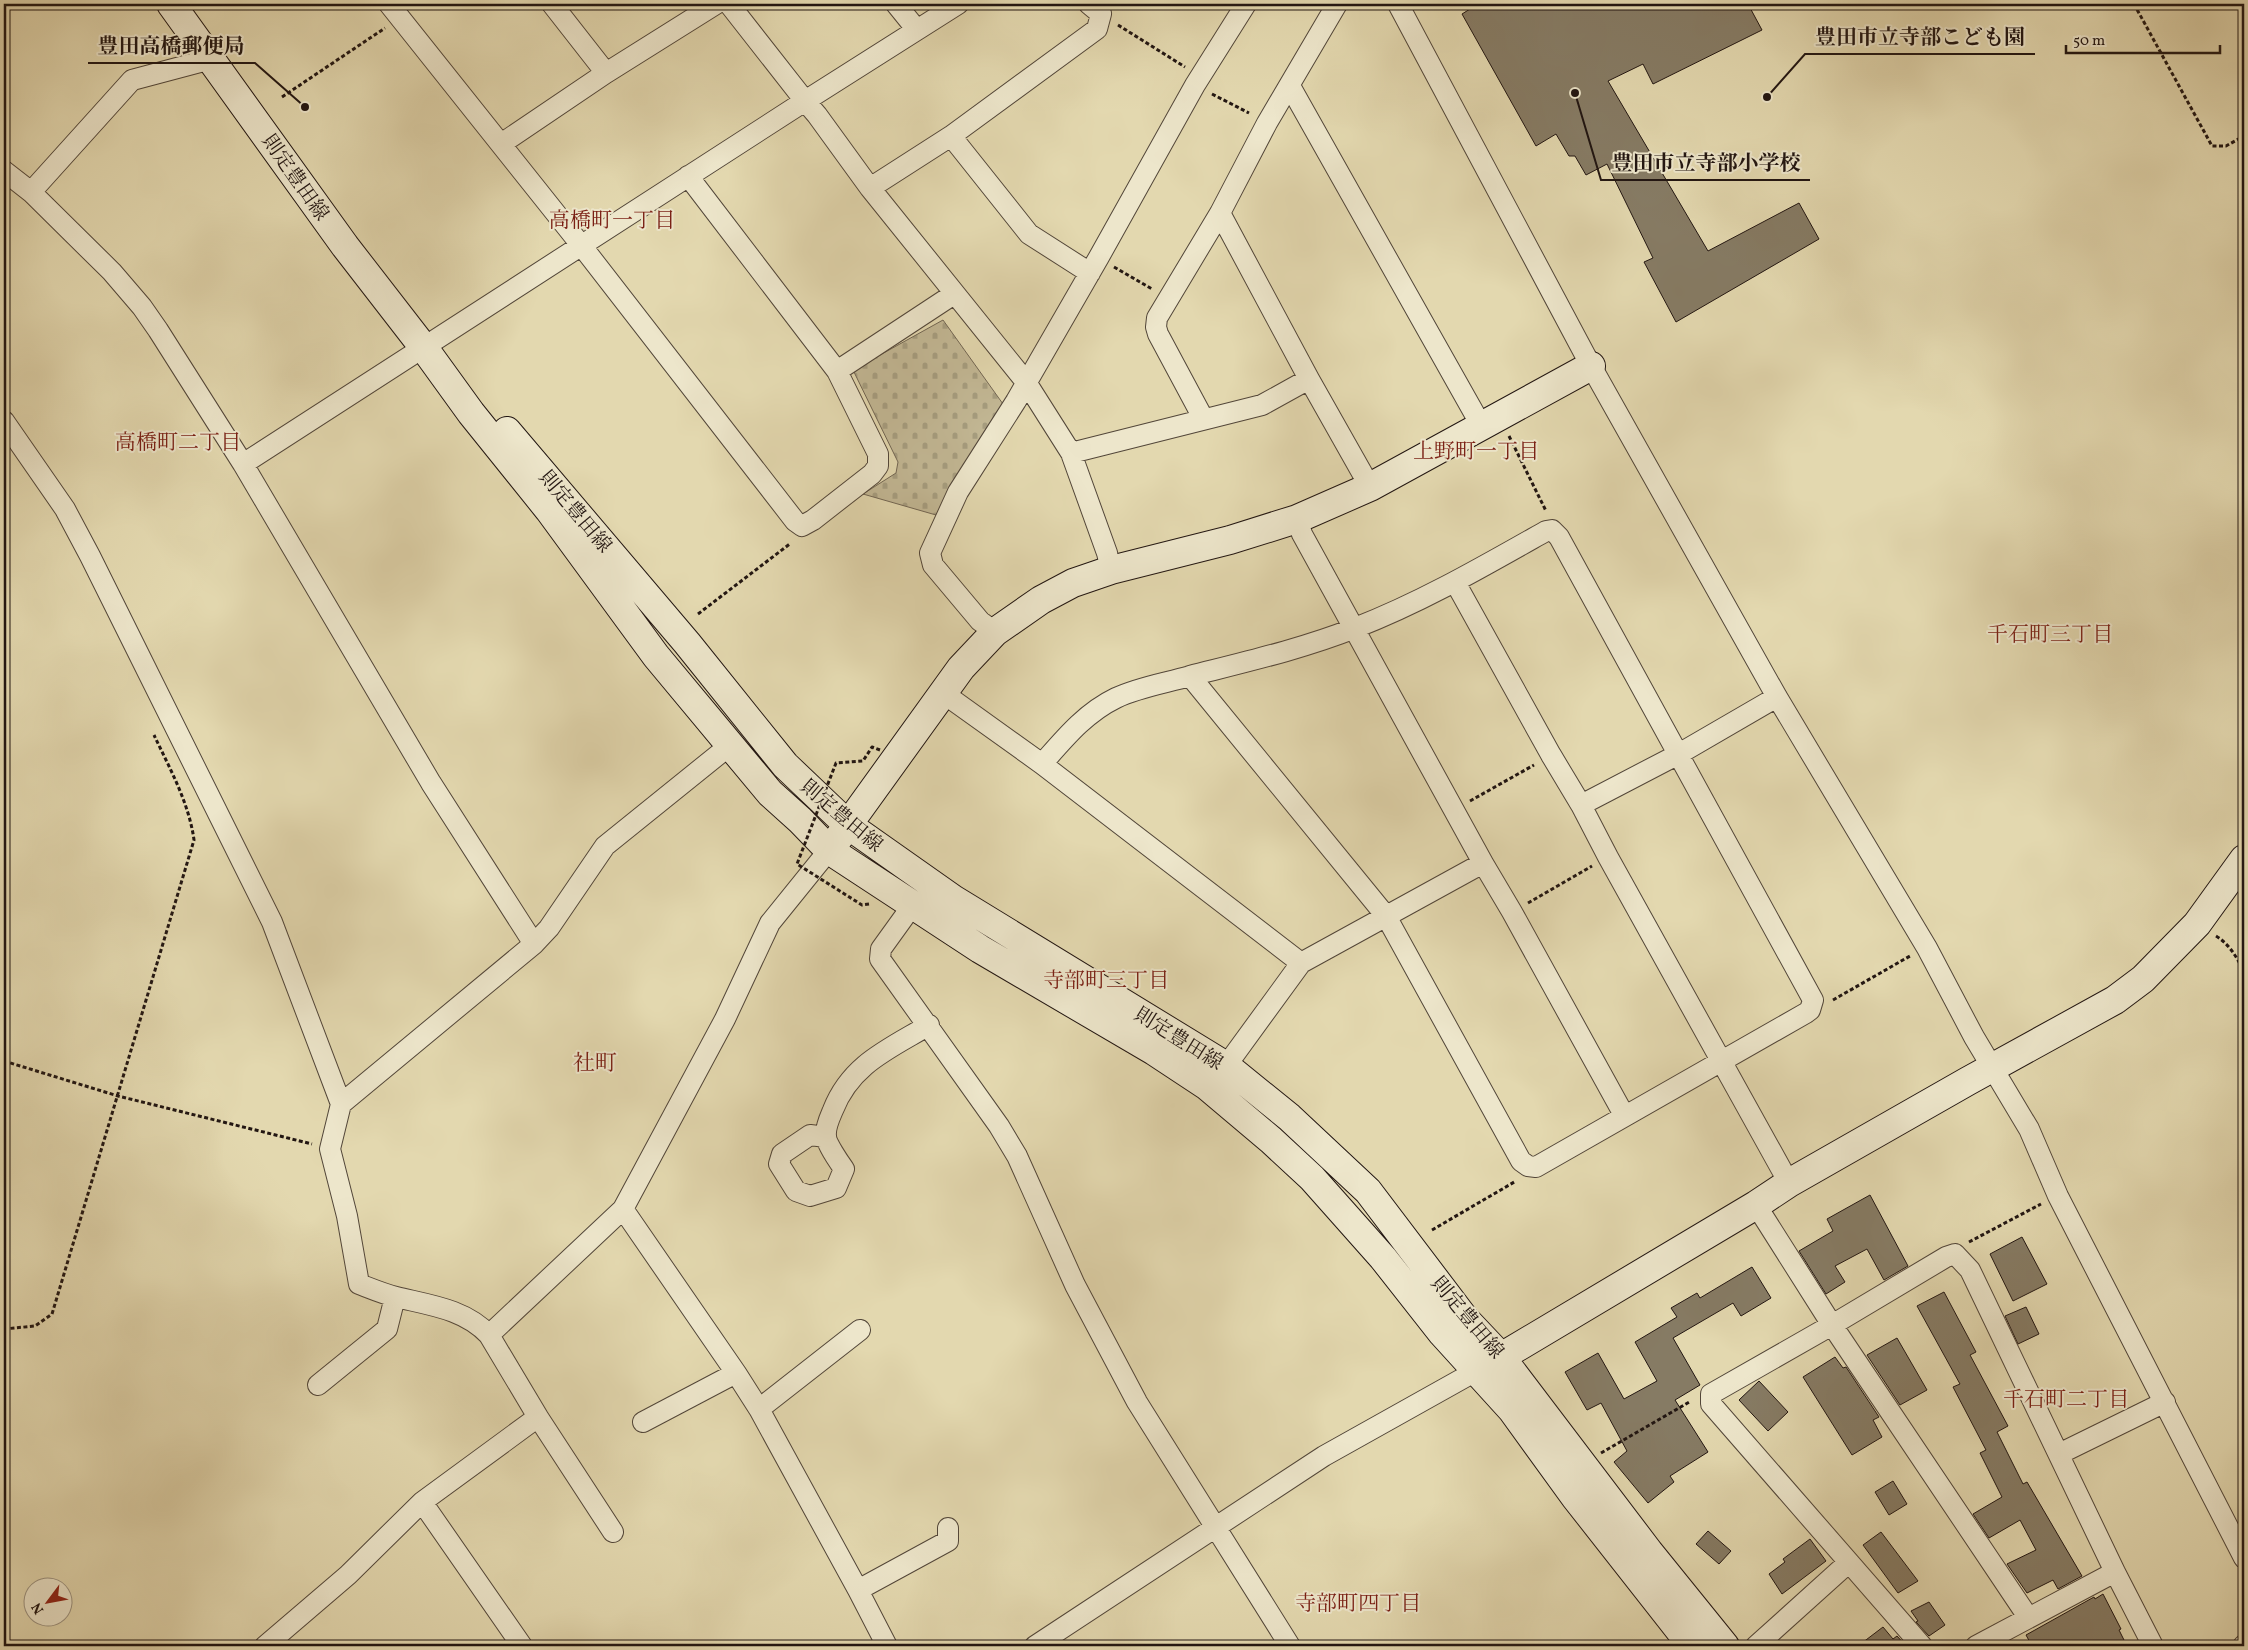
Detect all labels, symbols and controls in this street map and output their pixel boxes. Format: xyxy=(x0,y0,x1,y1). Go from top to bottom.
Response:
callout: 豊田市立寺部こども園 xyxy=(1805,18,2035,54)
scale bar xyxy=(2066,22,2219,54)
text: 豊田市立寺部こども園 xyxy=(1815,24,2025,53)
callout: 豊田高橋郵便局 xyxy=(88,27,255,63)
text: 50 m xyxy=(2073,31,2105,52)
text: 豊田高橋郵便局 xyxy=(98,33,245,62)
street label: 則定豊田線 xyxy=(254,129,335,227)
callout: 豊田市立寺部小学校 xyxy=(1601,144,1810,180)
text: 豊田市立寺部小学校 xyxy=(1612,150,1801,179)
district label: 高橋町一丁目 xyxy=(549,207,675,236)
district label: 高橋町二丁目 xyxy=(115,429,241,458)
district label: 上野町一丁目 xyxy=(1413,438,1539,467)
street label: 則定豊田線 xyxy=(532,465,617,560)
district label: 千石町三丁目 xyxy=(1987,621,2113,650)
street label: 則定豊田線 xyxy=(793,774,888,859)
district label: 寺部町三丁目 xyxy=(1043,967,1169,996)
street label: 則定豊田線 xyxy=(1128,1001,1228,1078)
district label: 社町 xyxy=(573,1049,617,1080)
street label: 則定豊田線 xyxy=(1424,1271,1509,1366)
district label: 千石町二丁目 xyxy=(2003,1386,2129,1415)
north arrow xyxy=(22,1578,72,1628)
district label: 寺部町四丁目 xyxy=(1295,1590,1421,1619)
text: N xyxy=(27,1599,49,1617)

